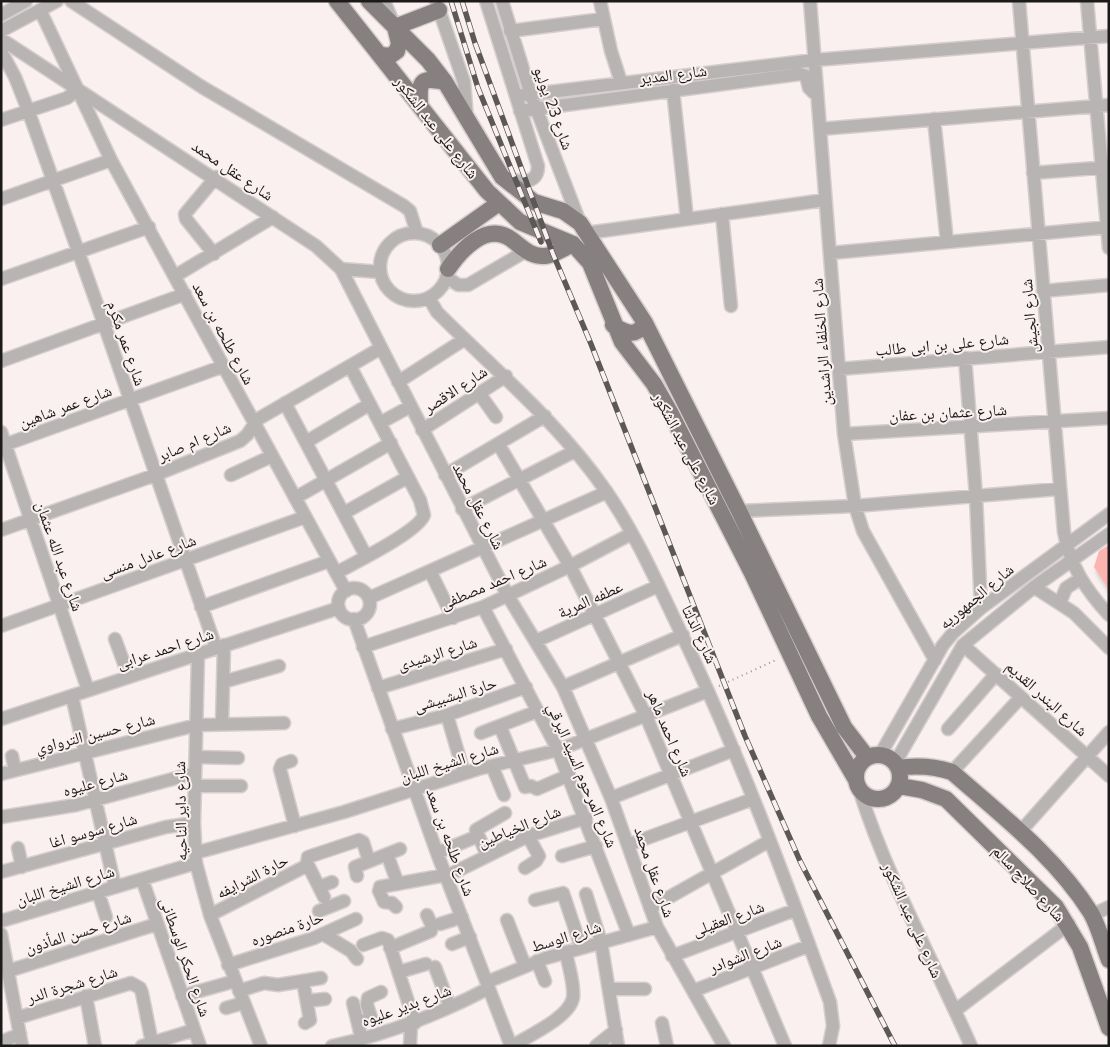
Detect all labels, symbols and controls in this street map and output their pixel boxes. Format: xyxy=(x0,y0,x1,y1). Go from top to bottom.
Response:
street label: شارع المدير xyxy=(637,60,708,90)
street label: شارع 23 يوليو xyxy=(528,63,578,153)
street label: شارع على عبد الشكور xyxy=(388,71,483,184)
street label: شارع عقل محمد xyxy=(187,135,278,206)
street label: شارع الخلفاء الراشدين xyxy=(807,277,837,407)
street label: شارع طلحه بن سعد xyxy=(187,278,260,389)
street label: شارع الجيش xyxy=(1016,278,1044,354)
street label: شارع عمر مكرم xyxy=(101,298,151,389)
street label: شارع على بن ابى طالب xyxy=(874,328,1010,362)
street label: شارع الاقصر xyxy=(418,361,492,419)
street label: شارع عمر شاهين xyxy=(16,380,115,434)
street label: شارع على عبد الشكور xyxy=(647,387,725,509)
street label: شارع عثمان بن عفان xyxy=(889,399,1008,427)
street label: شارع ام صابر xyxy=(153,417,234,468)
street label: شارع عقل محمد xyxy=(447,459,509,554)
street label: شارع عبد الله عثمان xyxy=(30,498,88,614)
street label: شارع عادل منسى xyxy=(97,529,199,584)
street label: شارع احمد مصطفى xyxy=(437,551,550,615)
street label: شارع الجمهوريه xyxy=(935,559,1019,635)
street label: عطفه المرية xyxy=(555,576,626,624)
street label: شارع الدلتا xyxy=(676,601,722,667)
street label: شارع احمد عرابى xyxy=(114,623,217,675)
street label: شارع الرشيدى xyxy=(395,631,480,676)
street label: شارع البندر القديم xyxy=(1000,656,1092,742)
street label: حارة البشبيشى xyxy=(411,672,499,718)
street label: شارع احمد ماهر xyxy=(640,685,697,780)
street label: شارع المرحوم السيد البرقي xyxy=(541,699,623,852)
street label: شارع حسين الترواوي xyxy=(33,708,158,761)
street label: شارع الشيخ اللبان xyxy=(397,738,501,788)
street label: شارع داير الناحيه xyxy=(169,761,193,861)
street label: شارع عليوه xyxy=(60,764,130,802)
street label: شارع طلحه بن سعد xyxy=(420,785,480,899)
street label: شارع الخياطين xyxy=(475,800,564,854)
street label: شارع سوسو اغا xyxy=(47,808,140,854)
street label: شارع عقل محمد xyxy=(628,824,680,921)
street label: شارع صلاح سالم xyxy=(987,840,1070,927)
street label: حارة الشرايفه xyxy=(213,849,292,904)
street label: شارع على عبد الشكور xyxy=(876,858,948,982)
street label: شارع الشيخ اللبان xyxy=(13,861,117,911)
street label: شارع الحكر الوسطانى xyxy=(154,895,216,1020)
street label: شارع العقيلى xyxy=(689,896,767,942)
street label: شارع حسن المأذون xyxy=(22,906,134,960)
street label: حارة منصوره xyxy=(248,906,327,952)
street label: شارع الوسط xyxy=(529,916,604,958)
street label: شارع الشوادر xyxy=(705,931,785,979)
street label: شارع شجرة الدر xyxy=(23,961,120,1009)
street label: شارع بدير عليوه xyxy=(358,979,454,1032)

